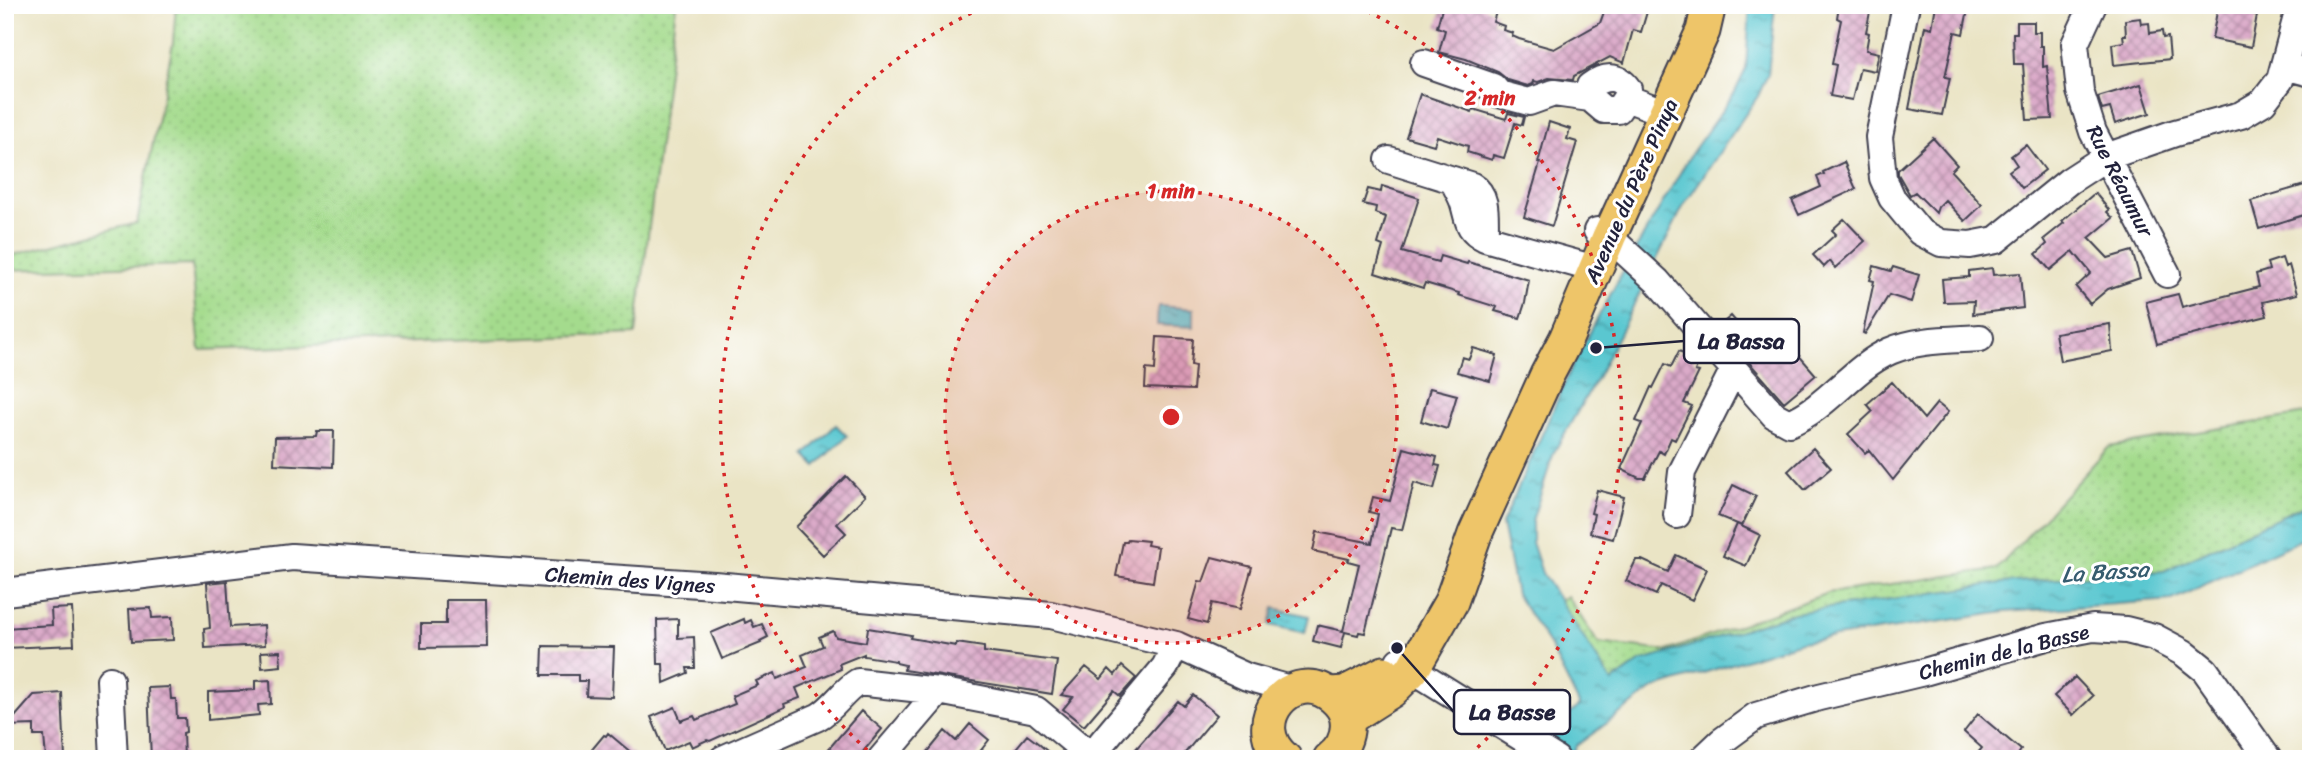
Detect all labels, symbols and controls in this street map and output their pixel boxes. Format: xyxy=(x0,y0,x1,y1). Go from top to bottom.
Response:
text: 2 min xyxy=(1464,79,1516,117)
street label: Avenue du Père Pinya xyxy=(1573,92,1689,291)
street label: Rue Réaumur xyxy=(2075,118,2165,245)
text: 1 min xyxy=(1147,172,1196,210)
callout: La Bassa xyxy=(1684,319,1799,363)
text: La Bassa xyxy=(1697,321,1785,362)
centre of rings xyxy=(1159,405,1183,429)
water label: La Bassa xyxy=(2060,548,2152,595)
street label: Chemin des Vignes xyxy=(544,555,717,605)
street label: Chemin de la Basse xyxy=(1915,612,2093,692)
callout: La Basse xyxy=(1454,690,1570,734)
text: La Basse xyxy=(1469,692,1556,733)

